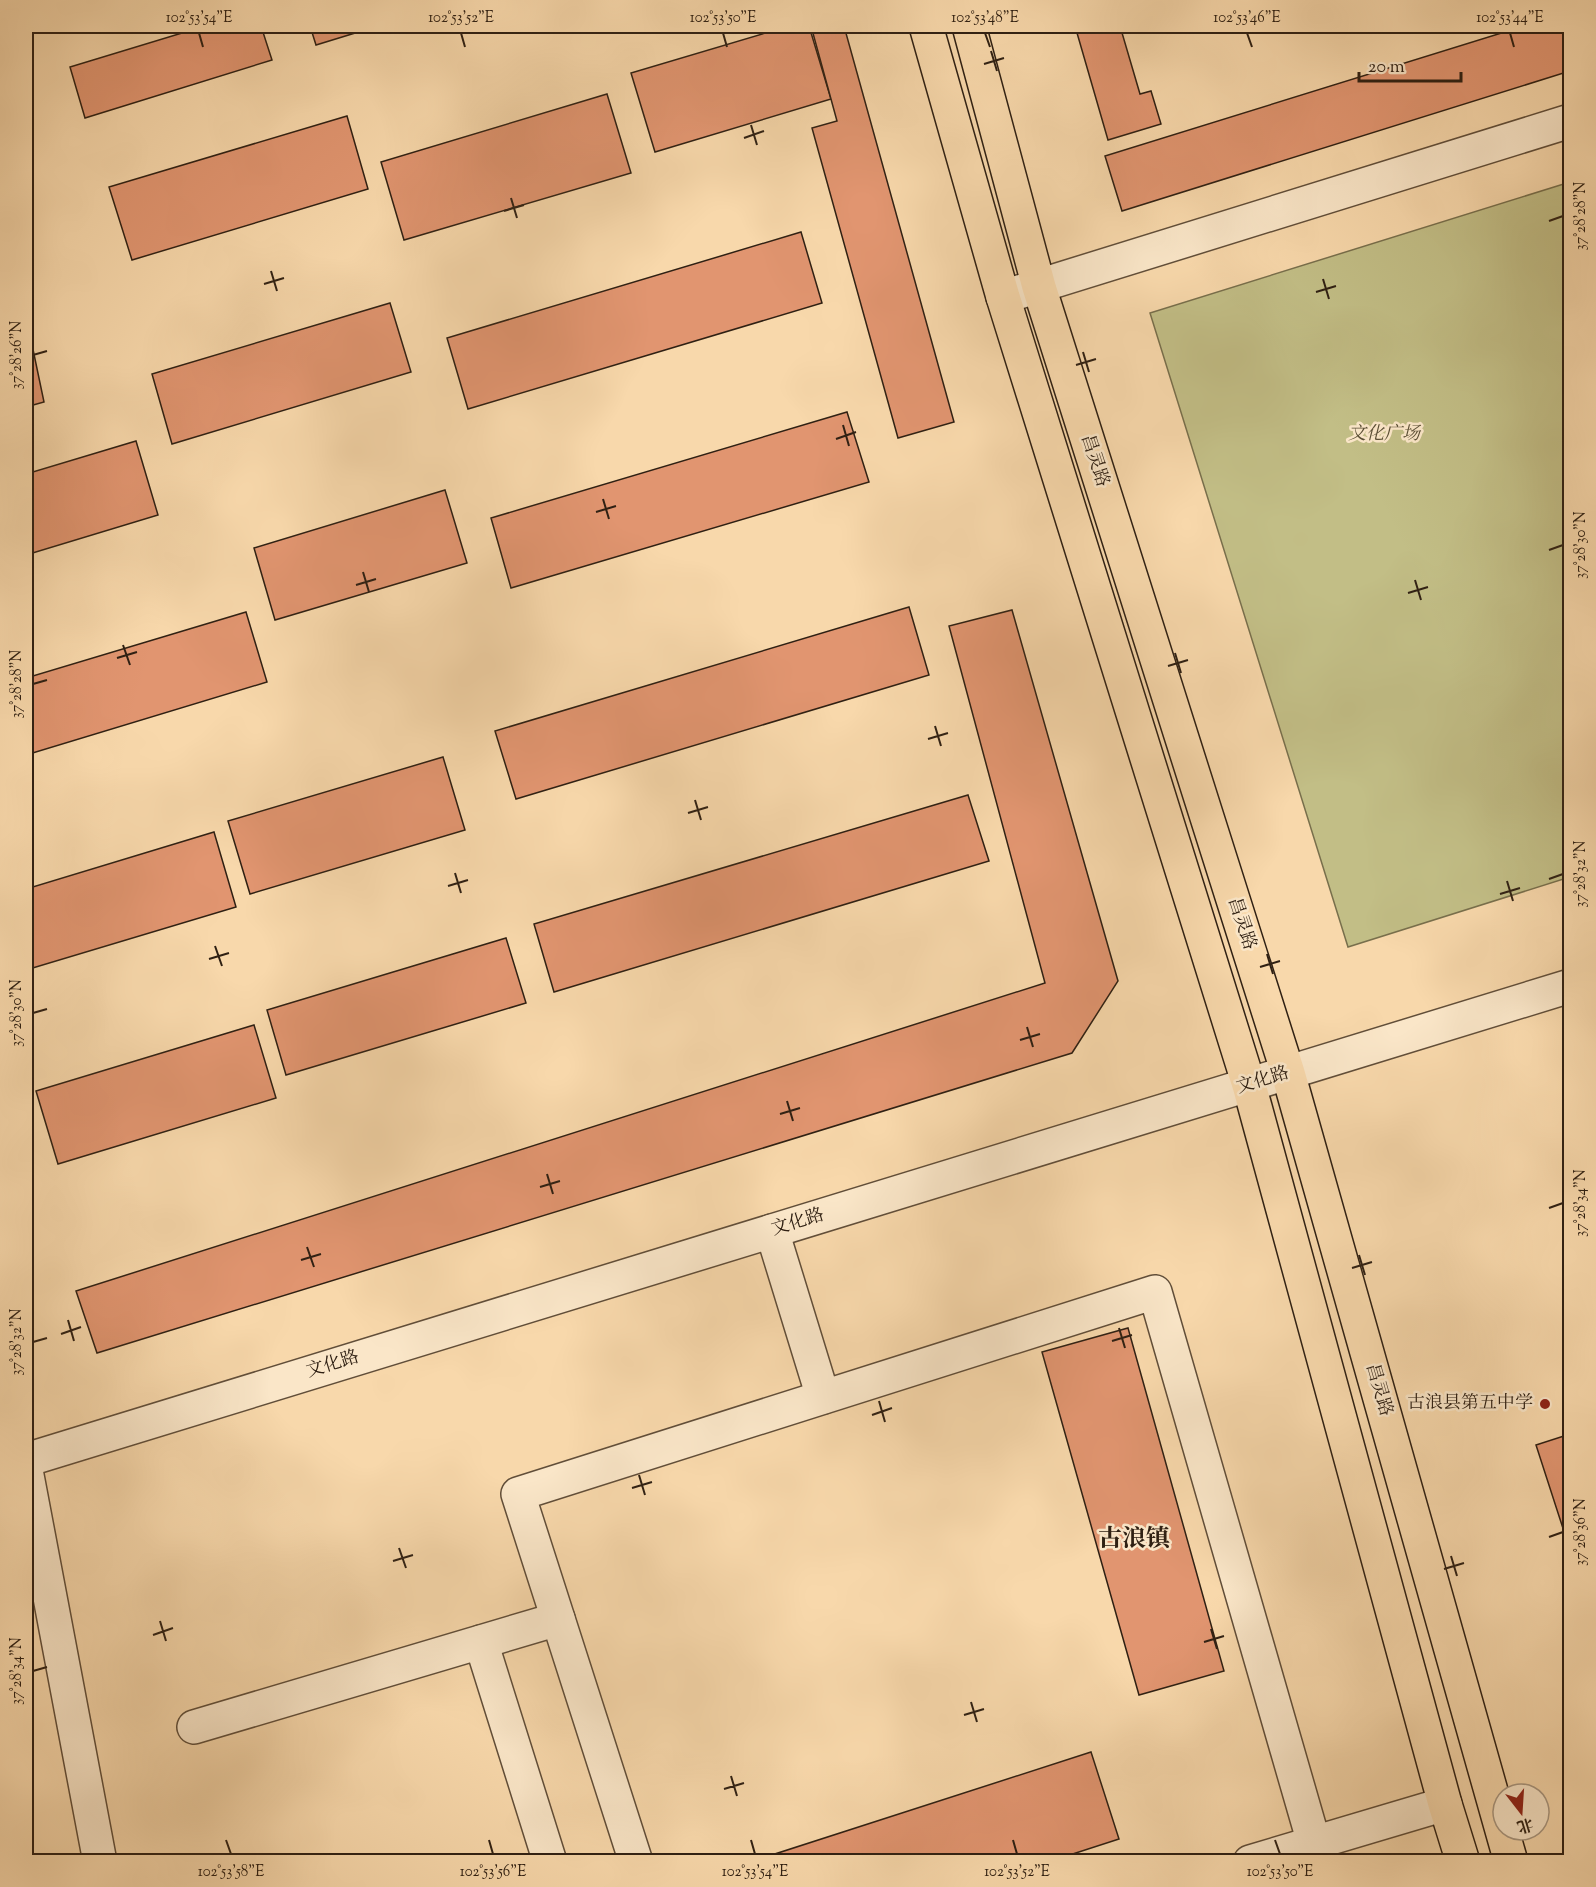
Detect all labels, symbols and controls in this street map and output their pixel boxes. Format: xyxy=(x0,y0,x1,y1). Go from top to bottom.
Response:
text: 102°53'54"E xyxy=(166,8,232,29)
text: 102°53'52"E xyxy=(428,8,494,29)
text: 102°53'50"E xyxy=(690,8,756,29)
text: 102°53'48"E xyxy=(951,8,1019,29)
text: 102°53'46"E xyxy=(1213,8,1281,29)
text: 102°53'44"E xyxy=(1476,8,1544,29)
scale bar xyxy=(1359,45,1461,83)
text: 20 m xyxy=(1368,55,1405,81)
text: 37°28'28"N xyxy=(1571,182,1592,250)
text: 37°28'26"N xyxy=(7,321,28,389)
park label: 文化广场 xyxy=(1348,422,1422,448)
street label: 昌灵路 xyxy=(1073,431,1115,491)
text: 37°28'30"N xyxy=(1571,511,1592,579)
text: 37°28'28"N xyxy=(7,650,28,718)
text: 37°28'32"N xyxy=(1571,840,1592,907)
street label: 昌灵路 xyxy=(1220,894,1262,954)
text: 37°28'30"N xyxy=(7,979,28,1047)
street label: 文化路 xyxy=(1233,1061,1293,1101)
text: 37°28'34"N xyxy=(1571,1169,1592,1237)
street label: 文化路 xyxy=(768,1203,828,1243)
text: 37°28'32"N xyxy=(7,1308,28,1375)
street label: 文化路 xyxy=(303,1345,363,1385)
street label: 昌灵路 xyxy=(1358,1360,1398,1420)
place label: 古浪县第五中学 xyxy=(1407,1391,1533,1417)
marker: 古浪县第五中学 xyxy=(1538,1397,1552,1411)
text: 37°28'36"N xyxy=(1571,1498,1592,1566)
district label: 古浪镇 xyxy=(1098,1523,1170,1557)
text: 37°28'34"N xyxy=(7,1637,28,1705)
north arrow xyxy=(1491,1782,1551,1842)
text: 北 xyxy=(1514,1811,1536,1837)
text: 102°53'58"E xyxy=(198,1862,264,1883)
text: 102°53'56"E xyxy=(460,1862,526,1883)
text: 102°53'54"E xyxy=(722,1862,788,1883)
text: 102°53'52"E xyxy=(984,1862,1050,1883)
text: 102°53'50"E xyxy=(1247,1862,1313,1883)

